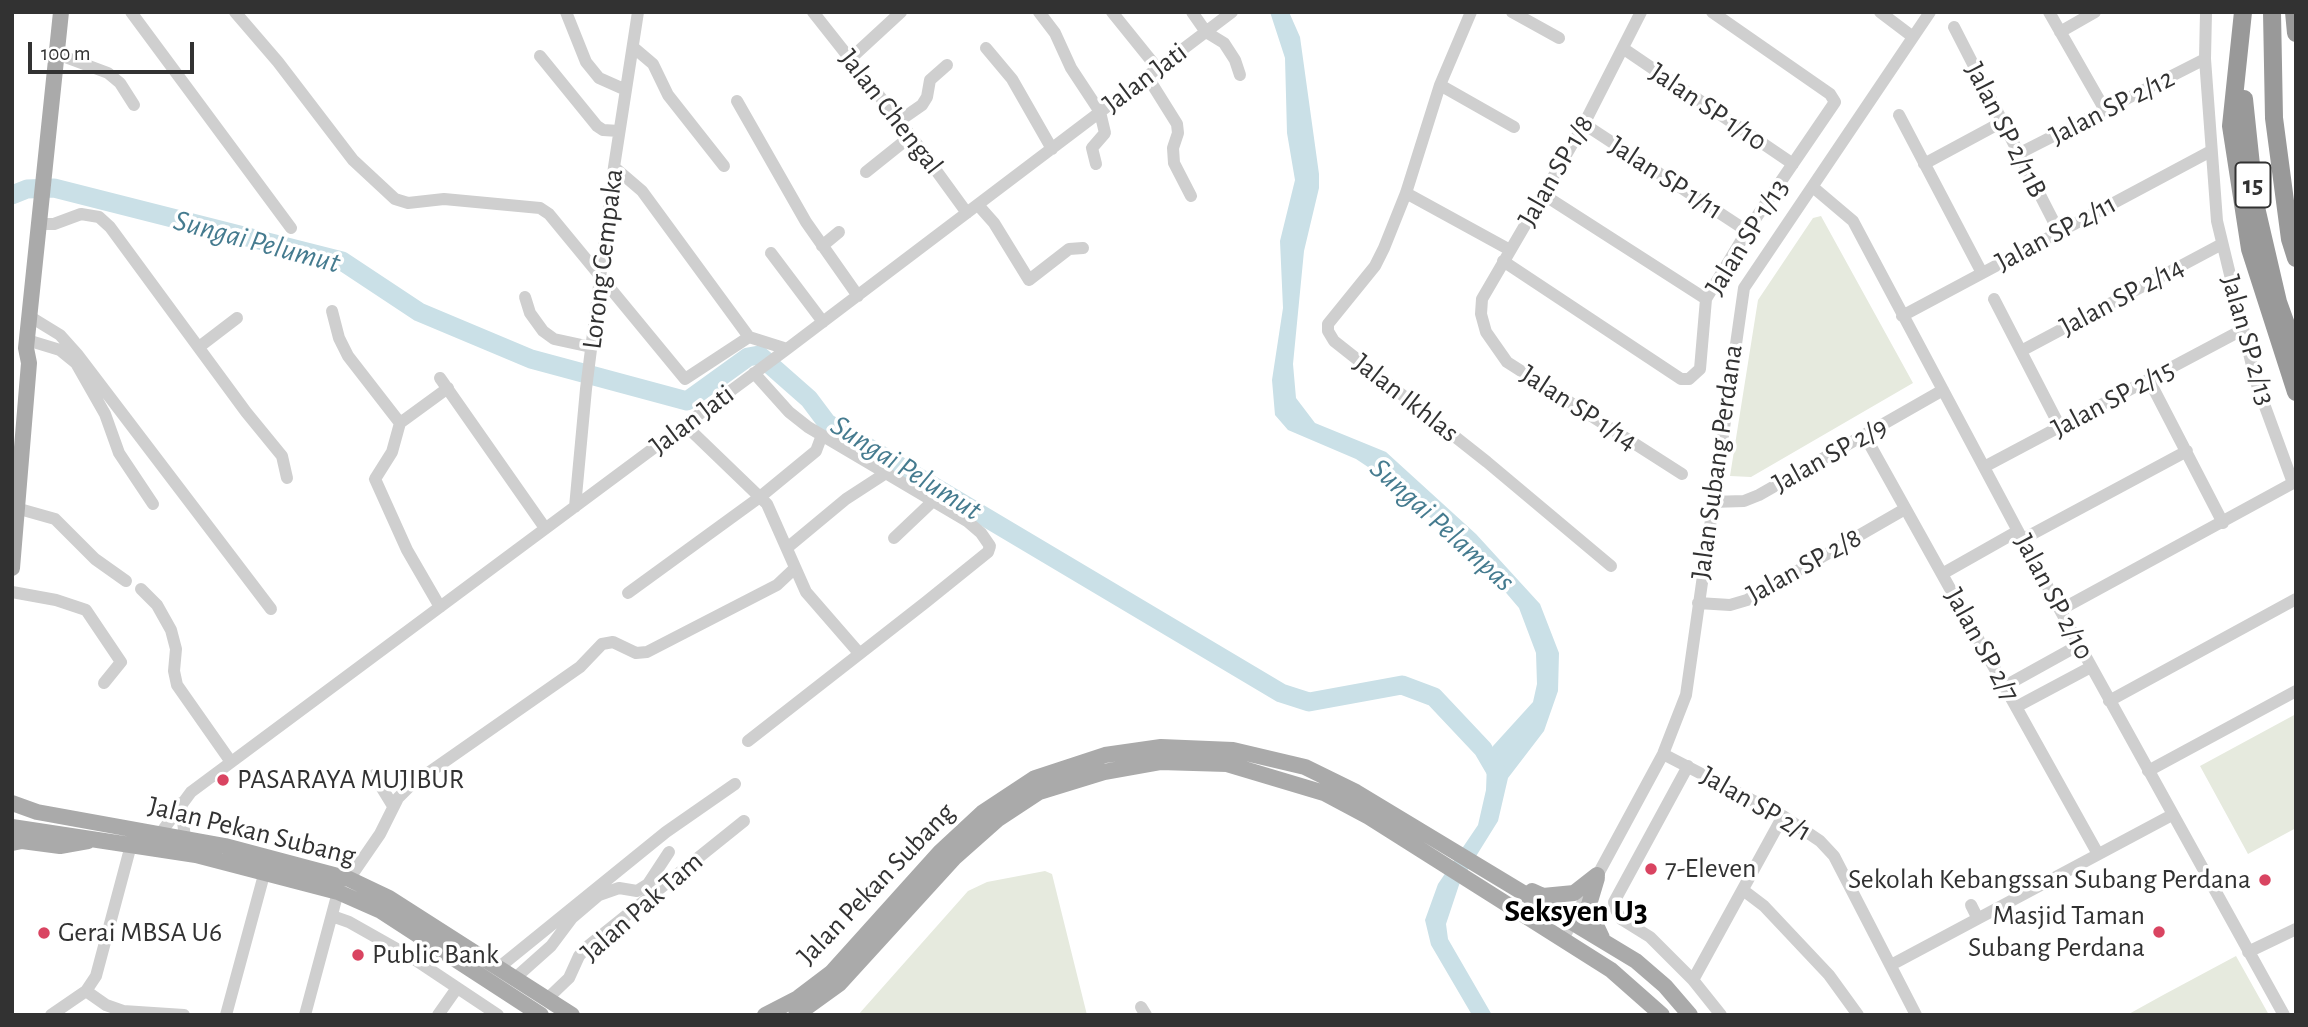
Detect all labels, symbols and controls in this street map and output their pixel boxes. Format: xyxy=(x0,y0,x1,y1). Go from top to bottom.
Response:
scale bar xyxy=(32,28,198,72)
street label: Jalan Jati xyxy=(1096,36,1194,120)
text: 100 m xyxy=(41,43,91,64)
street label: Jalan Chengal xyxy=(832,43,950,181)
street label: Jalan SP 1/10 xyxy=(1643,56,1773,158)
street label: Jalan SP 2/11B xyxy=(1958,57,2054,203)
street label: Jalan SP 2/12 xyxy=(2044,61,2180,153)
street label: Jalan SP 1/8 xyxy=(1511,109,1601,233)
street label: Jalan SP 1/11 xyxy=(1603,129,1729,227)
road number: 15 xyxy=(2236,162,2270,208)
street label: Lorong Cempaka xyxy=(575,167,631,351)
street label: Jalan SP 1/13 xyxy=(1698,173,1796,301)
street label: Jalan SP 2/11 xyxy=(1990,187,2122,279)
water label: Sungai Pelumut xyxy=(170,202,344,282)
street label: Jalan SP 2/14 xyxy=(2054,250,2190,344)
street label: Jalan SP 2/13 xyxy=(2213,271,2283,409)
street label: Jalan Subang Perdana xyxy=(1684,342,1750,582)
street label: Jalan Ikhlas xyxy=(1347,346,1465,450)
street label: Jalan SP 2/15 xyxy=(2046,353,2180,445)
street label: Jalan SP 1/14 xyxy=(1514,358,1644,458)
street label: Jalan Jati xyxy=(643,378,741,462)
water label: Sungai Pelumut xyxy=(824,407,988,529)
street label: Jalan SP 2/9 xyxy=(1767,410,1893,500)
water label: Sungai Pelampas xyxy=(1362,451,1522,599)
street label: Jalan SP 2/8 xyxy=(1741,521,1867,611)
street label: Jalan SP 2/10 xyxy=(2007,529,2101,665)
street label: Jalan SP 2/7 xyxy=(1937,582,2027,708)
street label: Jalan SP 2/1 xyxy=(1695,759,1817,849)
place label: PASARAYA MUJIBUR xyxy=(237,763,464,797)
marker: PASARAYA MUJIBUR xyxy=(215,772,231,788)
street label: Jalan Pekan Subang xyxy=(145,789,359,873)
street label: Jalan Pekan Subang xyxy=(790,796,962,972)
street label: Jalan Pak Tam xyxy=(574,845,710,969)
place label: 7-Eleven xyxy=(1665,852,1757,886)
marker: 7-Eleven xyxy=(1643,861,1659,877)
place label: Sekolah Kebangssan Subang Perdana xyxy=(1848,863,2251,897)
marker: Sekolah Kebangssan Subang Perdana xyxy=(2257,872,2273,888)
district label: Seksyen U3 xyxy=(1504,892,1648,930)
place label: Masjid Taman Subang Perdana xyxy=(1968,899,2145,965)
place label: Gerai MBSA U6 xyxy=(58,916,222,950)
marker: Masjid Taman Subang Perdana xyxy=(2151,924,2167,940)
marker: Gerai MBSA U6 xyxy=(36,925,52,941)
place label: Public Bank xyxy=(372,938,499,972)
marker: Public Bank xyxy=(350,947,366,963)

